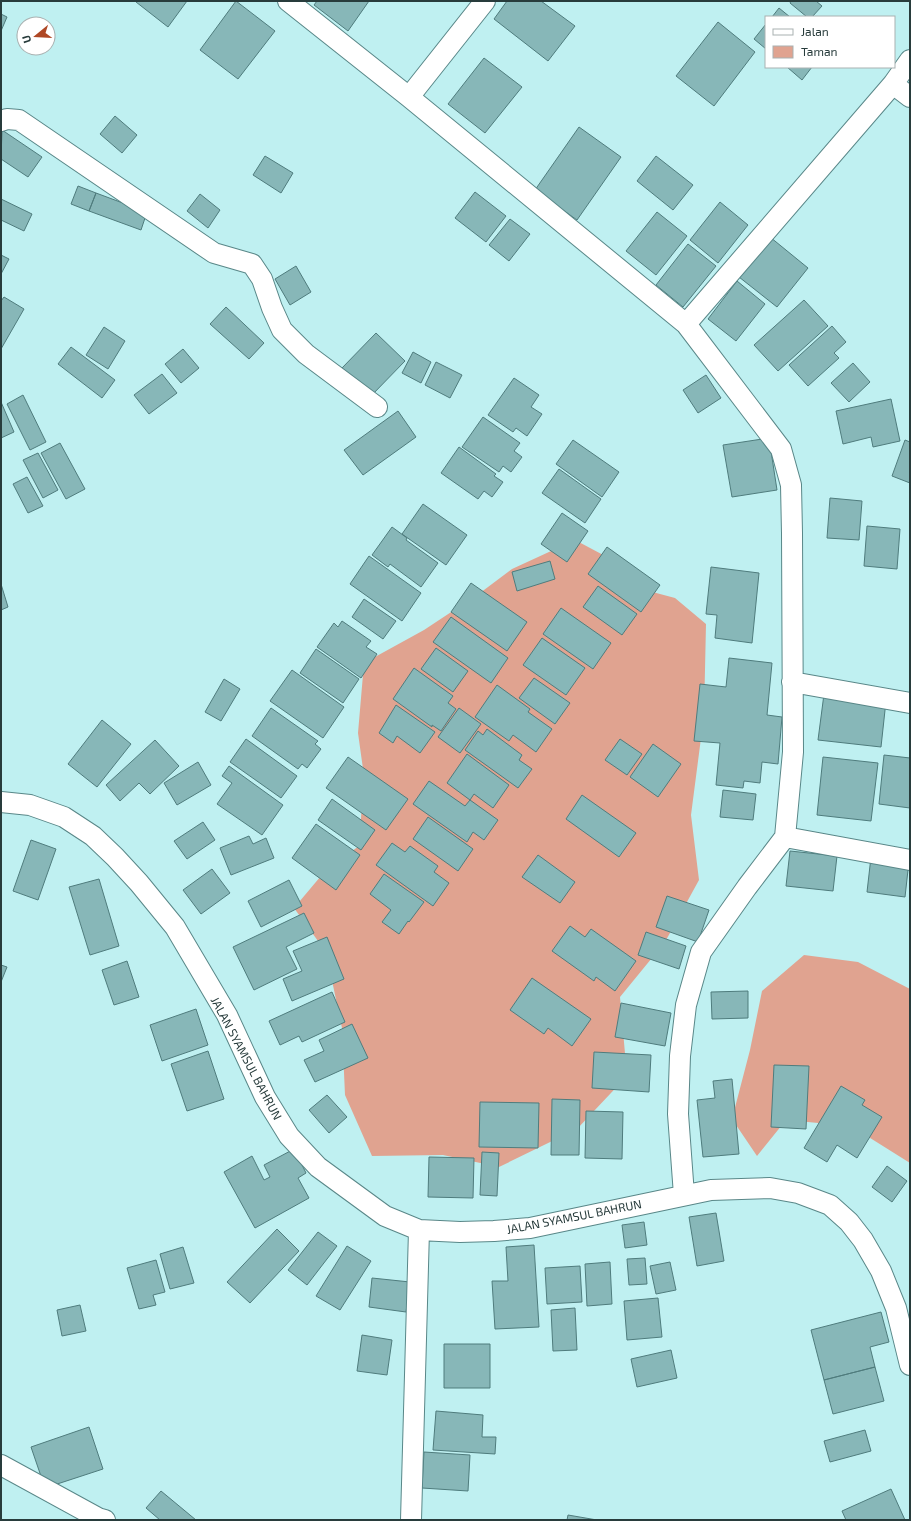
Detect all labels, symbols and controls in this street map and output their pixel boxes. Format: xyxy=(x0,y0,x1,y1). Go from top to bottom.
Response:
north arrow xyxy=(16,16,56,56)
legend xyxy=(765,16,895,68)
text: Jalan xyxy=(801,24,829,38)
text: U xyxy=(19,34,33,45)
text: Taman xyxy=(801,44,838,58)
street label: JALAN SYAMSUL BAHRUN xyxy=(209,994,285,1122)
street label: JALAN SYAMSUL BAHRUN xyxy=(505,1196,643,1236)

